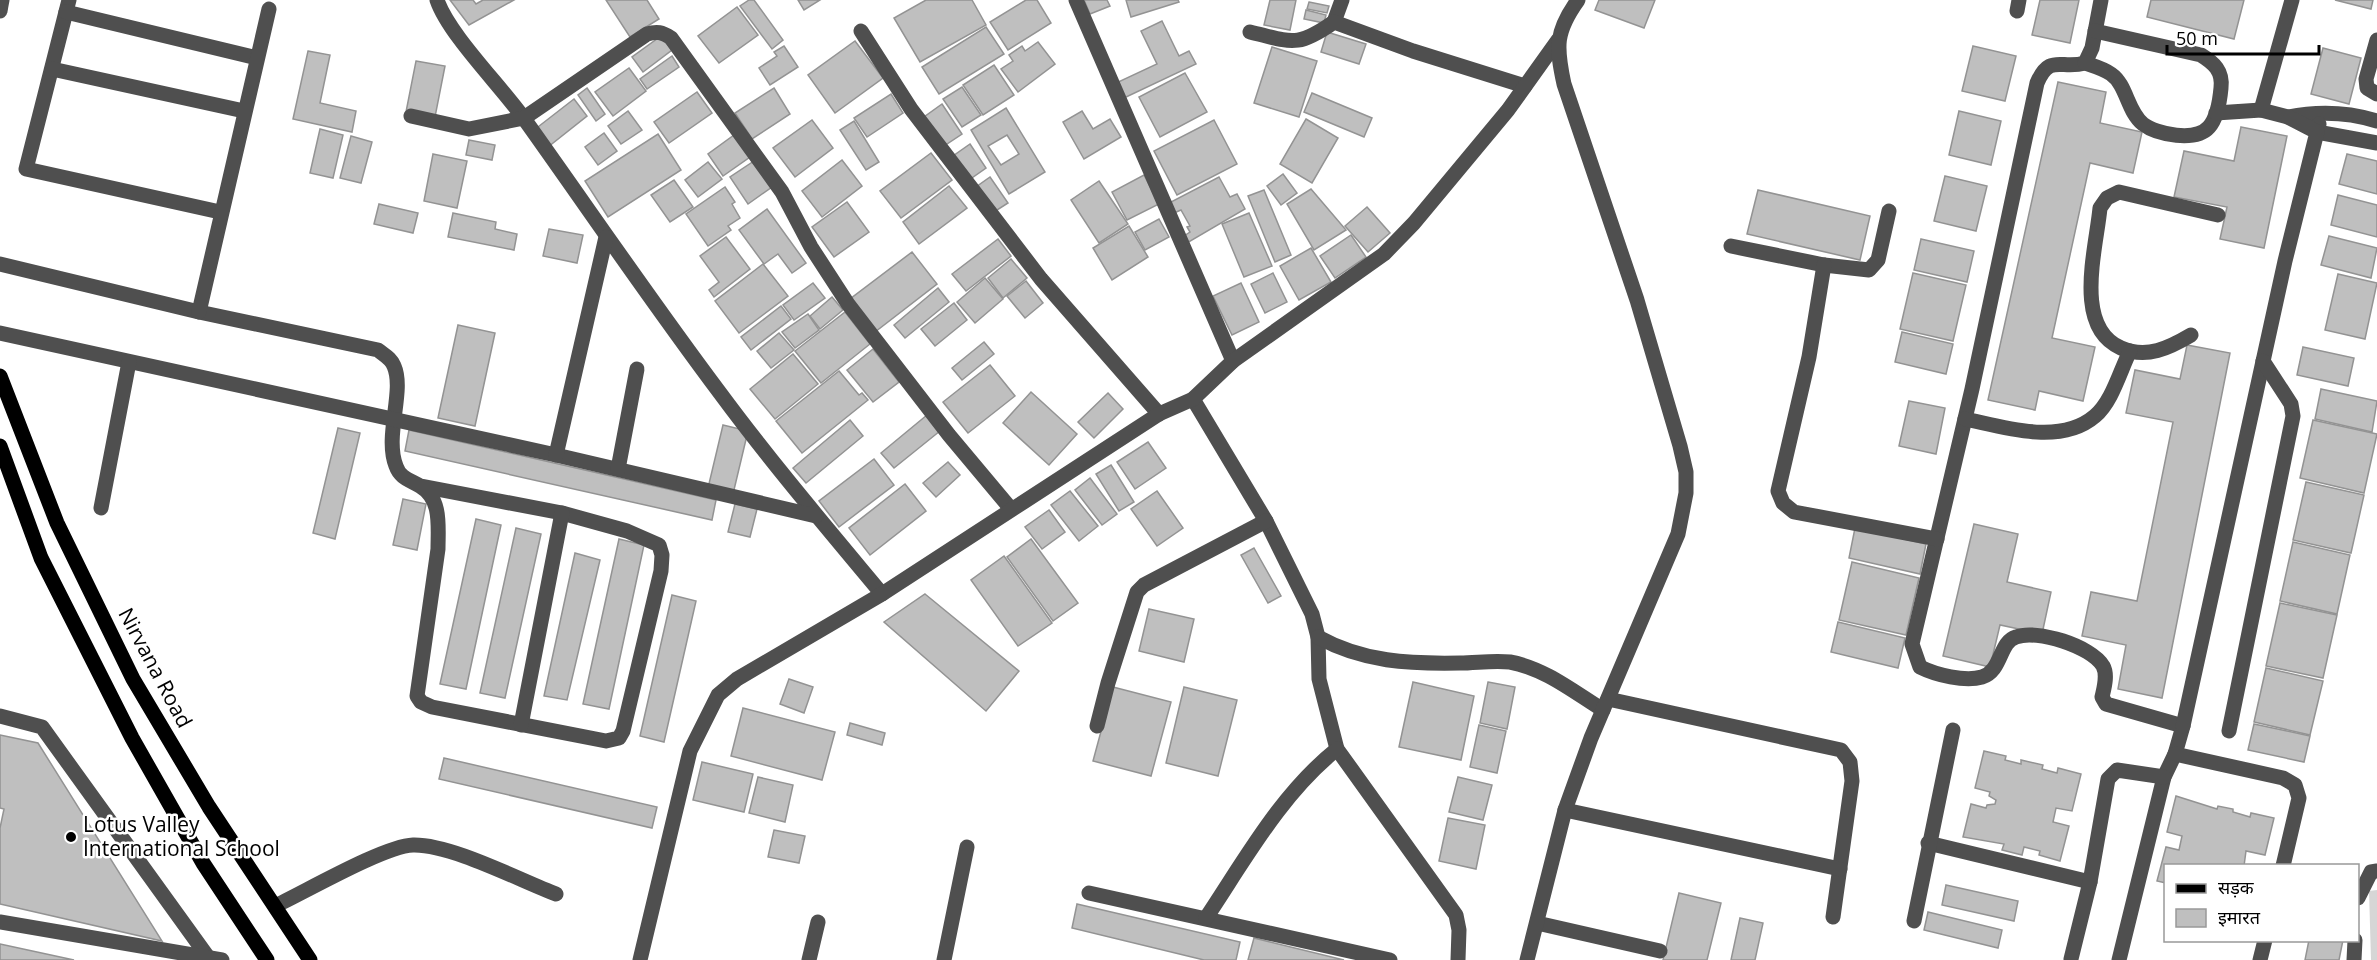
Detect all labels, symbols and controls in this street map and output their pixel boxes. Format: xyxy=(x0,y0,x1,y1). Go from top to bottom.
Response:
scale bar xyxy=(2167,18,2318,56)
text: 50 m xyxy=(2176,26,2218,50)
street label: Nirvana Road xyxy=(113,603,199,732)
place label: Lotus Valley International School xyxy=(83,810,280,862)
marker: Lotus Valley International School xyxy=(64,830,78,844)
legend xyxy=(2164,864,2359,942)
text: सड़क xyxy=(2218,875,2255,899)
text: इमारत xyxy=(2218,905,2261,929)

